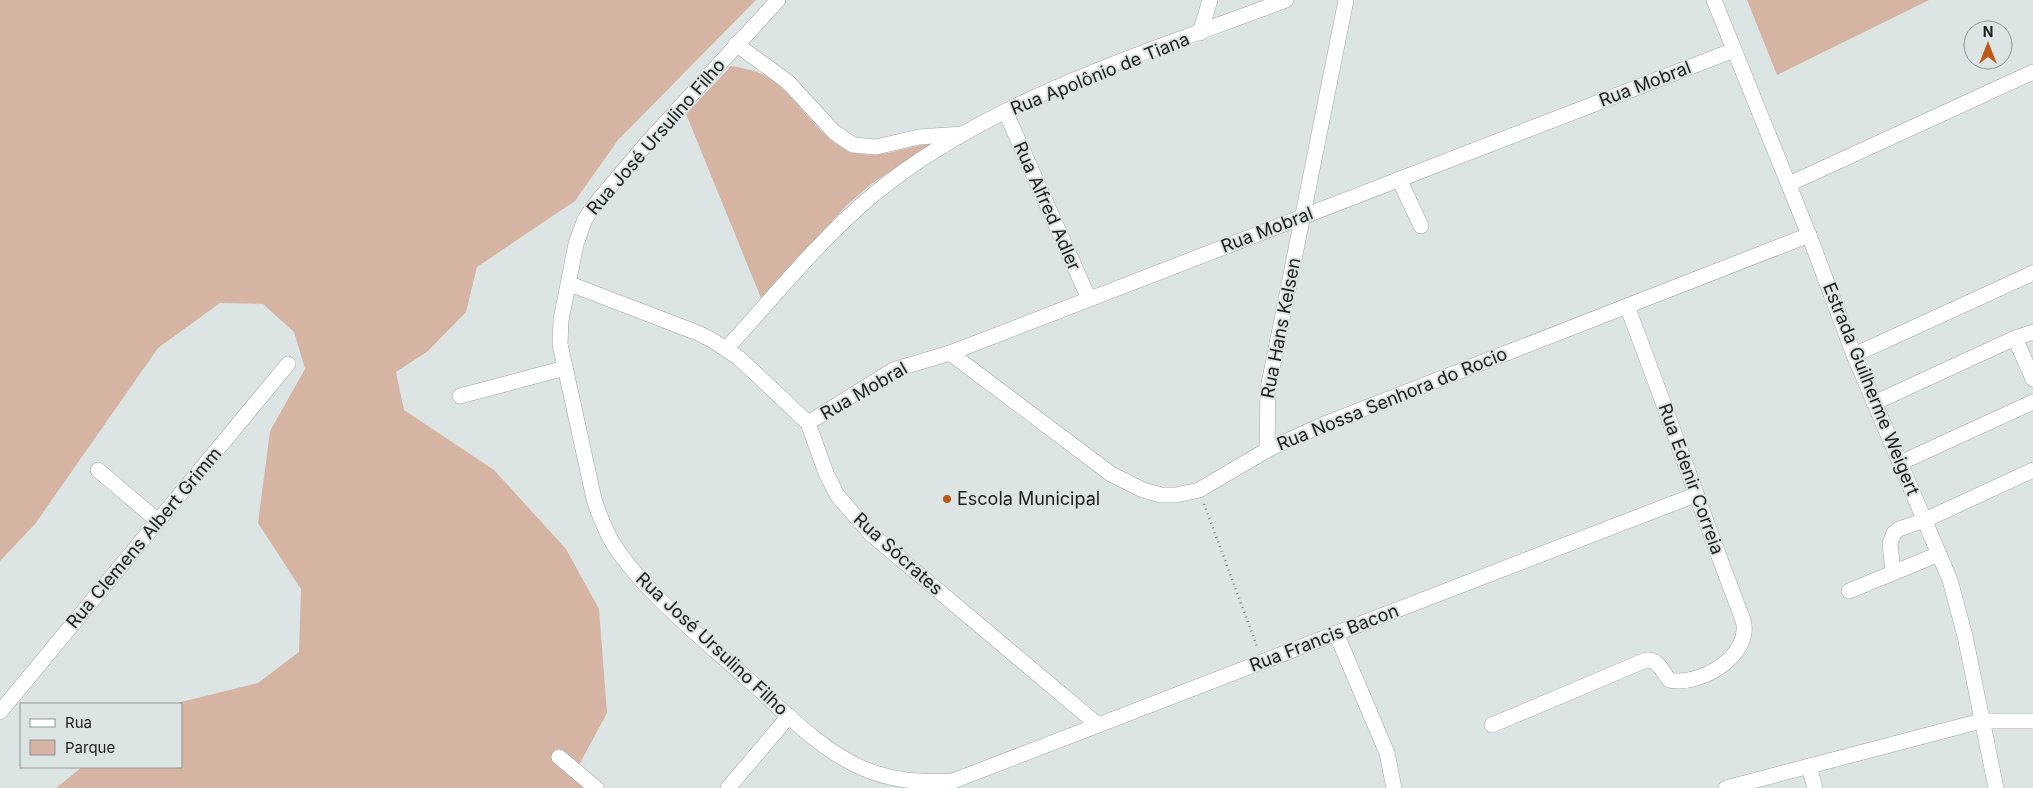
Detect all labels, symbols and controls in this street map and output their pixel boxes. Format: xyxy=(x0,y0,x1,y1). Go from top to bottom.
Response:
north arrow xyxy=(1963,20,2013,70)
text: N xyxy=(1983,23,1993,40)
street label: Rua Apolônio de Tiana xyxy=(1007,28,1192,119)
street label: Rua José Ursulino Filho xyxy=(582,54,729,219)
street label: Rua Mobral xyxy=(1596,56,1694,111)
street label: Rua Alfred Adler xyxy=(1010,138,1085,274)
street label: Rua Mobral xyxy=(1218,202,1316,257)
street label: Rua Hans Kelsen xyxy=(1257,256,1304,400)
street label: Estrada Guilherme Weigert xyxy=(1819,279,1924,498)
street label: Rua Nossa Senhora do Rocio xyxy=(1274,343,1510,454)
street label: Rua Mobral xyxy=(817,357,911,424)
street label: Rua Edenir Correia xyxy=(1654,401,1729,557)
street label: Rua Clemens Albert Grimm xyxy=(62,443,225,632)
place label: Escola Municipal xyxy=(957,488,1100,509)
marker: Escola Municipal xyxy=(941,493,953,505)
street label: Rua Sócrates xyxy=(849,508,947,599)
street label: Rua José Ursulino Filho xyxy=(632,568,793,719)
street label: Rua Francis Bacon xyxy=(1246,599,1401,676)
legend xyxy=(20,703,182,768)
text: Rua xyxy=(65,713,92,732)
text: Parque xyxy=(65,738,115,757)

